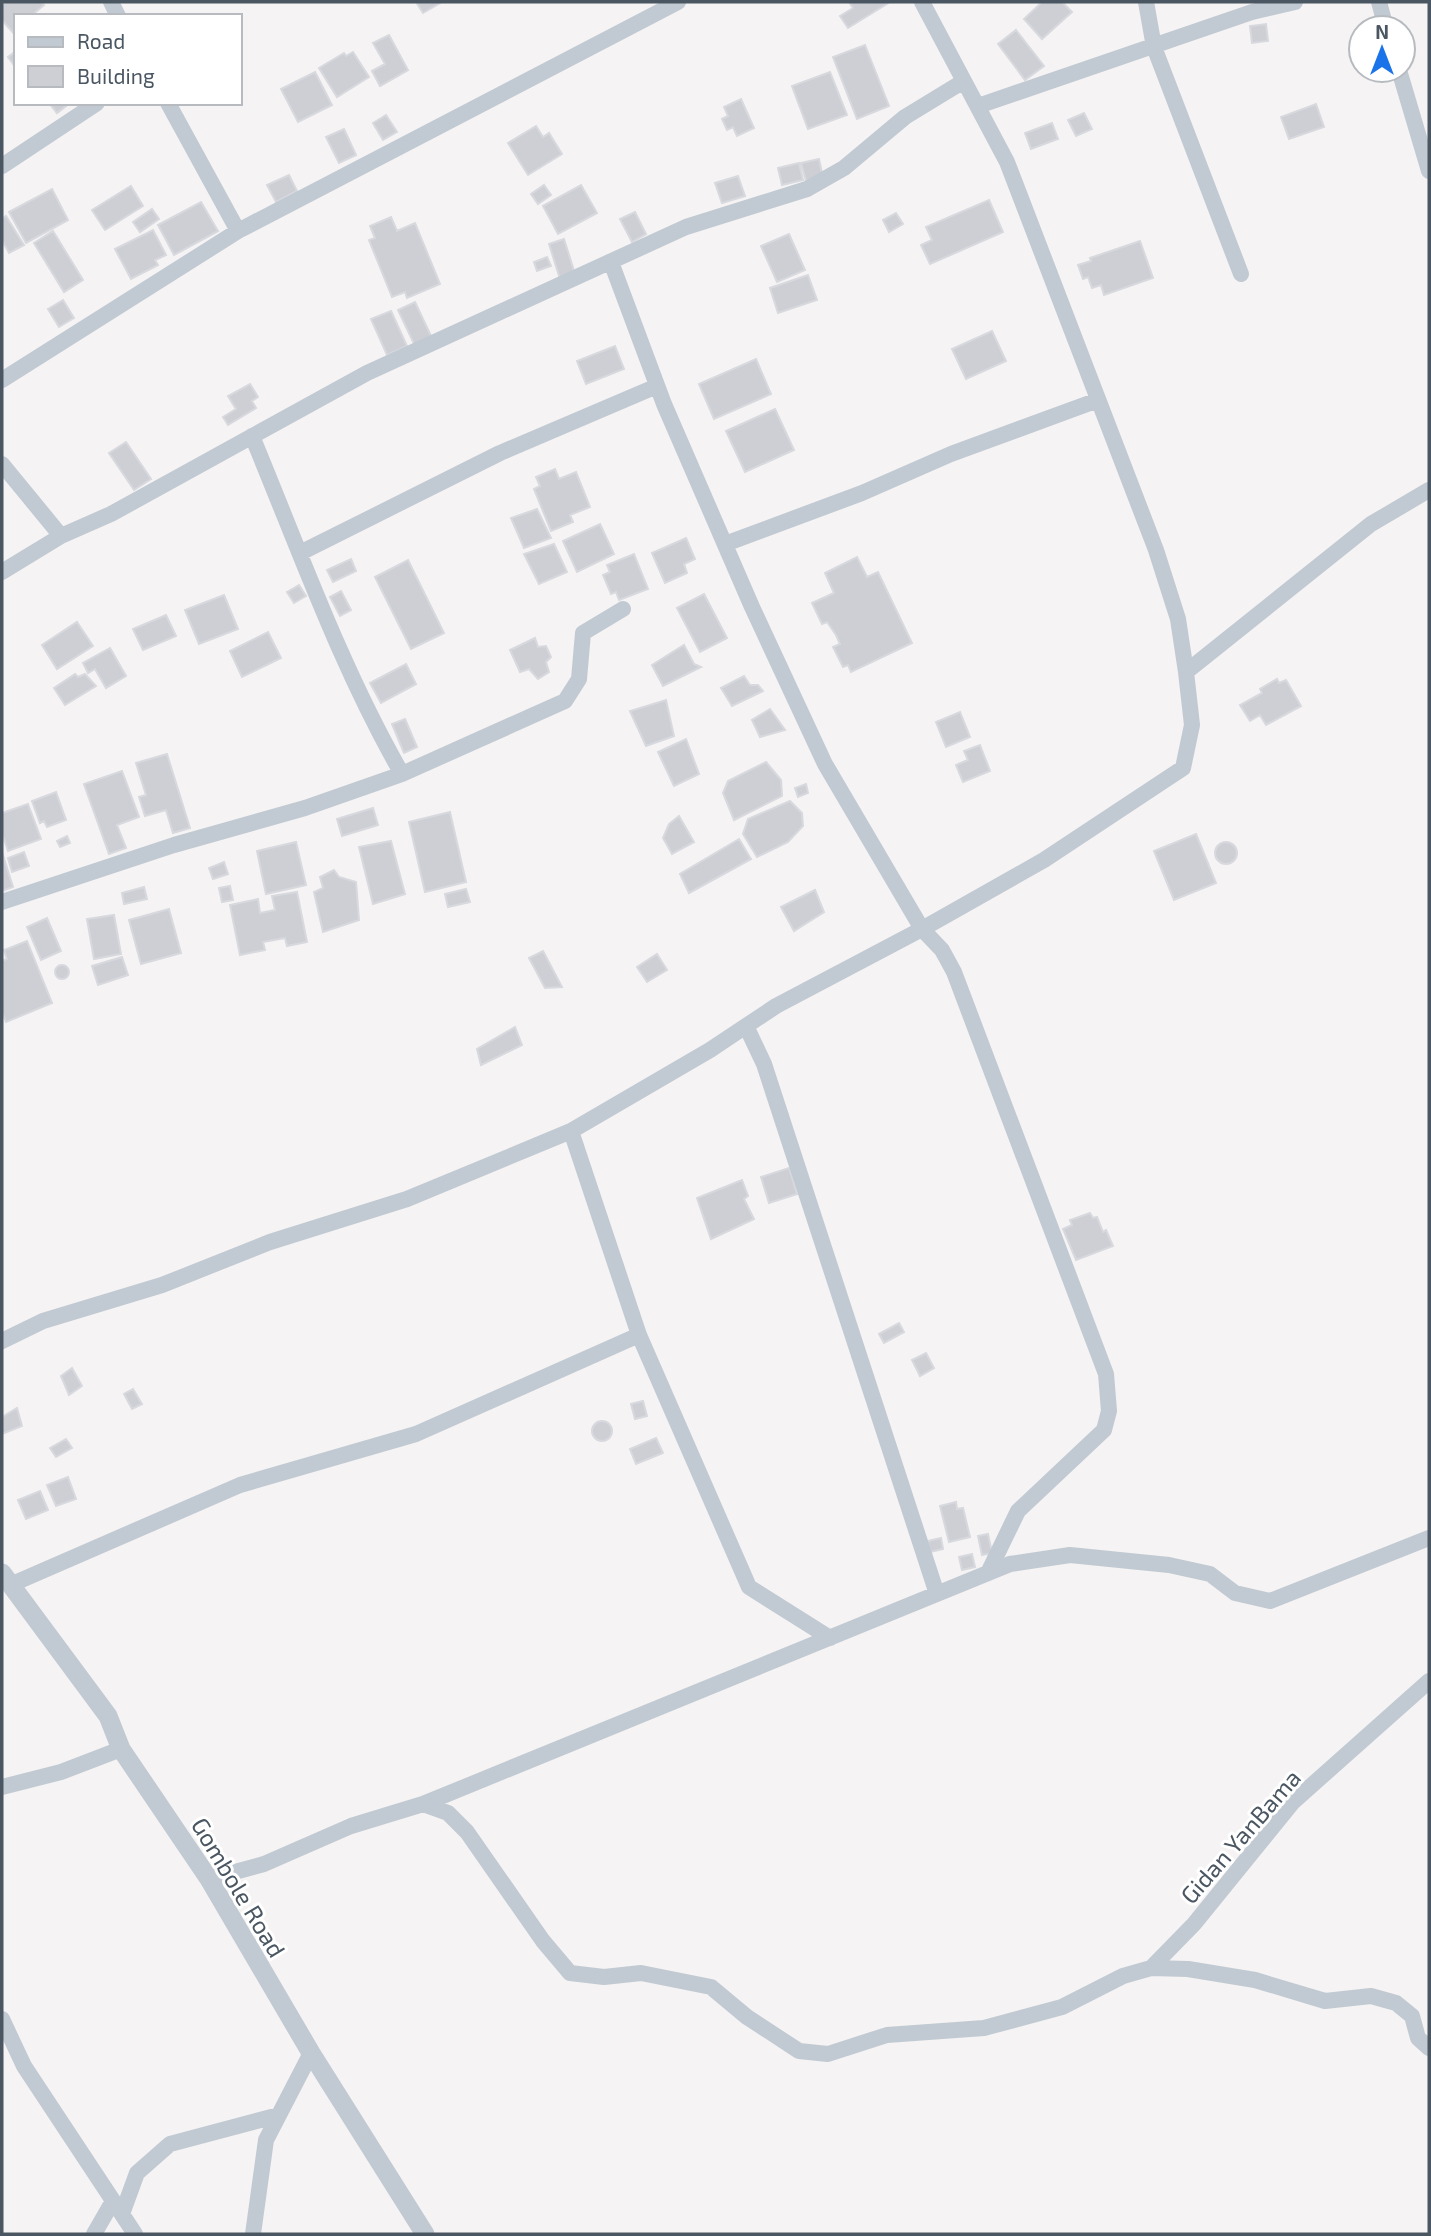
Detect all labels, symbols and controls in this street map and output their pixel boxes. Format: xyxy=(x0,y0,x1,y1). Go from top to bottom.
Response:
legend xyxy=(14,14,242,105)
north arrow xyxy=(1347,14,1417,84)
text: N xyxy=(1375,20,1389,43)
text: Road xyxy=(77,28,125,53)
text: Building xyxy=(77,63,155,88)
street label: Gidan YanBama xyxy=(1174,1763,1306,1909)
street label: Gombole Road xyxy=(186,1812,292,1962)

